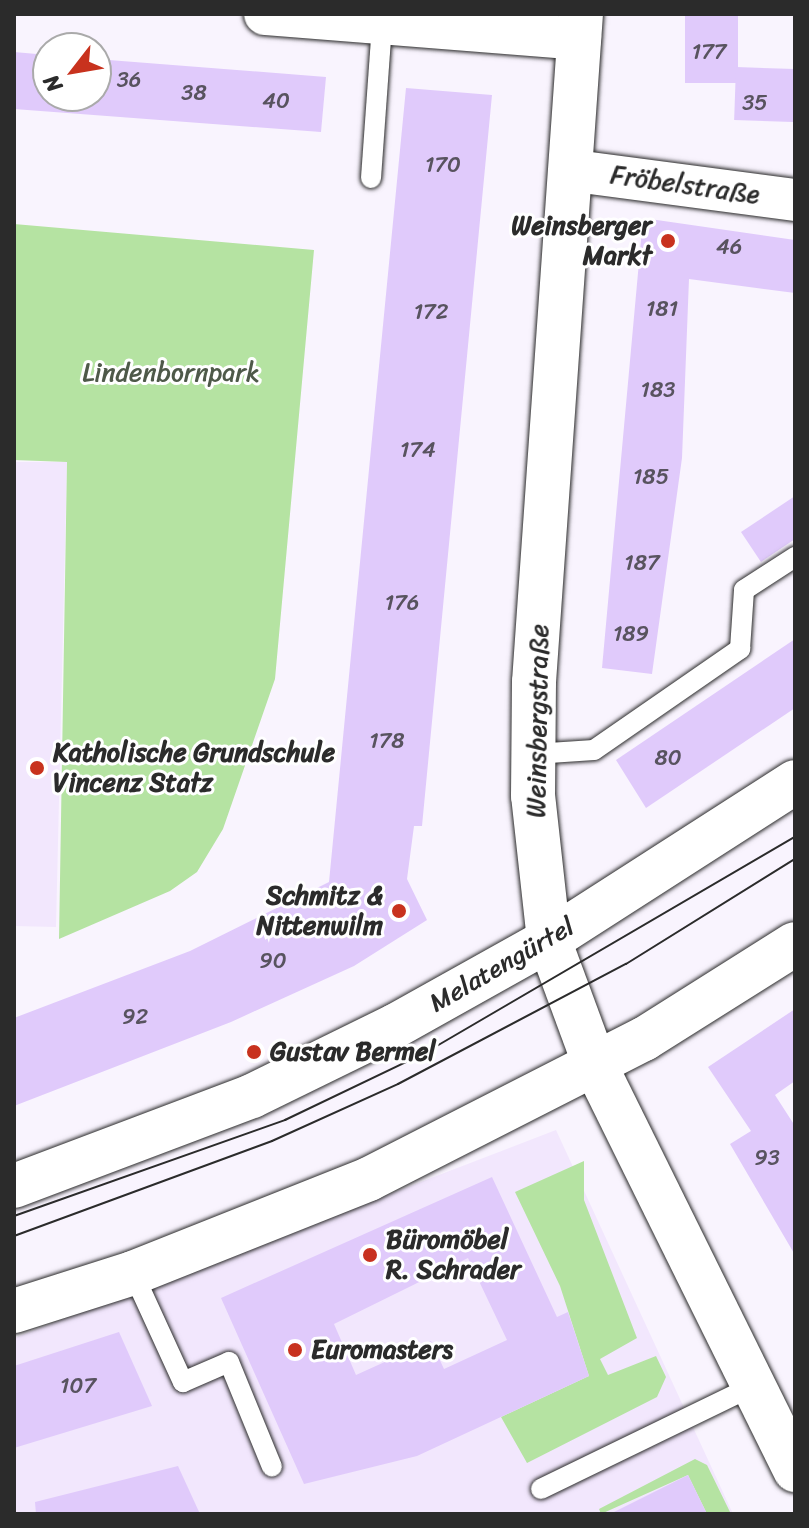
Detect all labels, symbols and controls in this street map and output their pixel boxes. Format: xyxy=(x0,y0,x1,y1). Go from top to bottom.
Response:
north arrow xyxy=(32,32,112,112)
house number: 177 xyxy=(692,39,726,65)
text: N xyxy=(32,67,73,100)
house number: 36 xyxy=(117,67,141,93)
house number: 38 xyxy=(181,80,207,106)
house number: 40 xyxy=(262,88,290,114)
house number: 35 xyxy=(742,90,768,116)
house number: 170 xyxy=(425,152,461,178)
street label: Fröbelstraße xyxy=(608,159,762,211)
place label: Weinsberger Markt xyxy=(511,210,652,272)
marker: Weinsberger Markt xyxy=(659,232,677,250)
house number: 46 xyxy=(716,234,742,260)
house number: 181 xyxy=(646,296,678,322)
house number: 172 xyxy=(414,299,448,325)
park label: Lindenbornpark xyxy=(82,357,260,389)
house number: 183 xyxy=(641,377,675,403)
house number: 174 xyxy=(400,437,436,463)
house number: 185 xyxy=(633,464,669,490)
house number: 187 xyxy=(624,550,660,576)
house number: 176 xyxy=(385,590,419,616)
house number: 189 xyxy=(613,621,649,647)
street label: Weinsbergstraße xyxy=(521,624,555,818)
house number: 178 xyxy=(369,728,405,754)
place label: Katholische Grundschule Vincenz Statz xyxy=(53,737,334,798)
house number: 80 xyxy=(654,745,682,771)
marker: Katholische Grundschule Vincenz Statz xyxy=(28,759,46,777)
place label: Schmitz & Nittenwilm xyxy=(256,880,383,942)
marker: Schmitz & Nittenwilm xyxy=(390,902,408,920)
street label: Melatengürtel xyxy=(424,911,580,1019)
house number: 90 xyxy=(259,948,287,974)
house number: 92 xyxy=(122,1004,148,1030)
place label: Gustav Bermel xyxy=(270,1036,437,1068)
marker: Gustav Bermel xyxy=(245,1043,263,1061)
house number: 93 xyxy=(754,1145,780,1171)
place label: Büromöbel R. Schrader xyxy=(386,1224,521,1286)
marker: Büromöbel R. Schrader xyxy=(361,1246,379,1264)
place label: Euromasters xyxy=(311,1334,453,1366)
marker: Euromasters xyxy=(286,1341,304,1359)
house number: 107 xyxy=(60,1373,96,1399)

